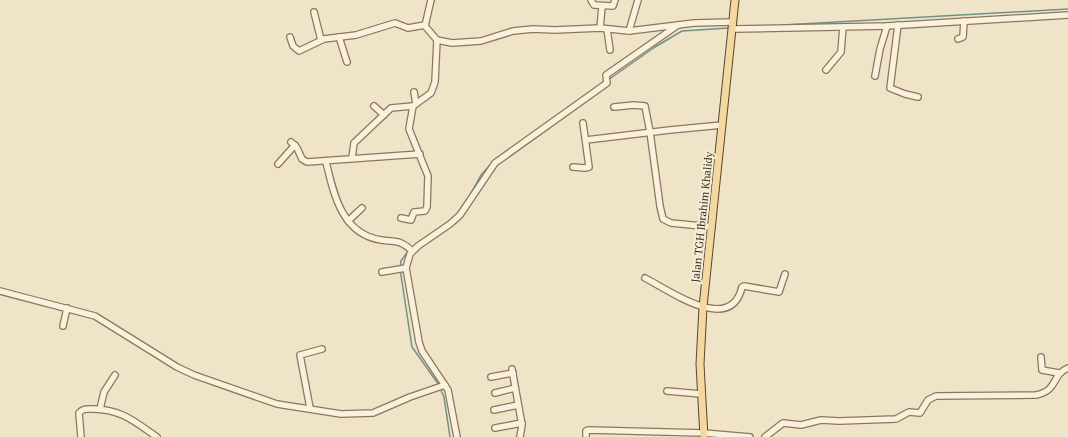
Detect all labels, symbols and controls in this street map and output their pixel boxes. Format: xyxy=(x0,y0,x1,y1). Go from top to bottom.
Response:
street label: Jalan TGH Ibrahim Khalidy xyxy=(688,151,716,283)

